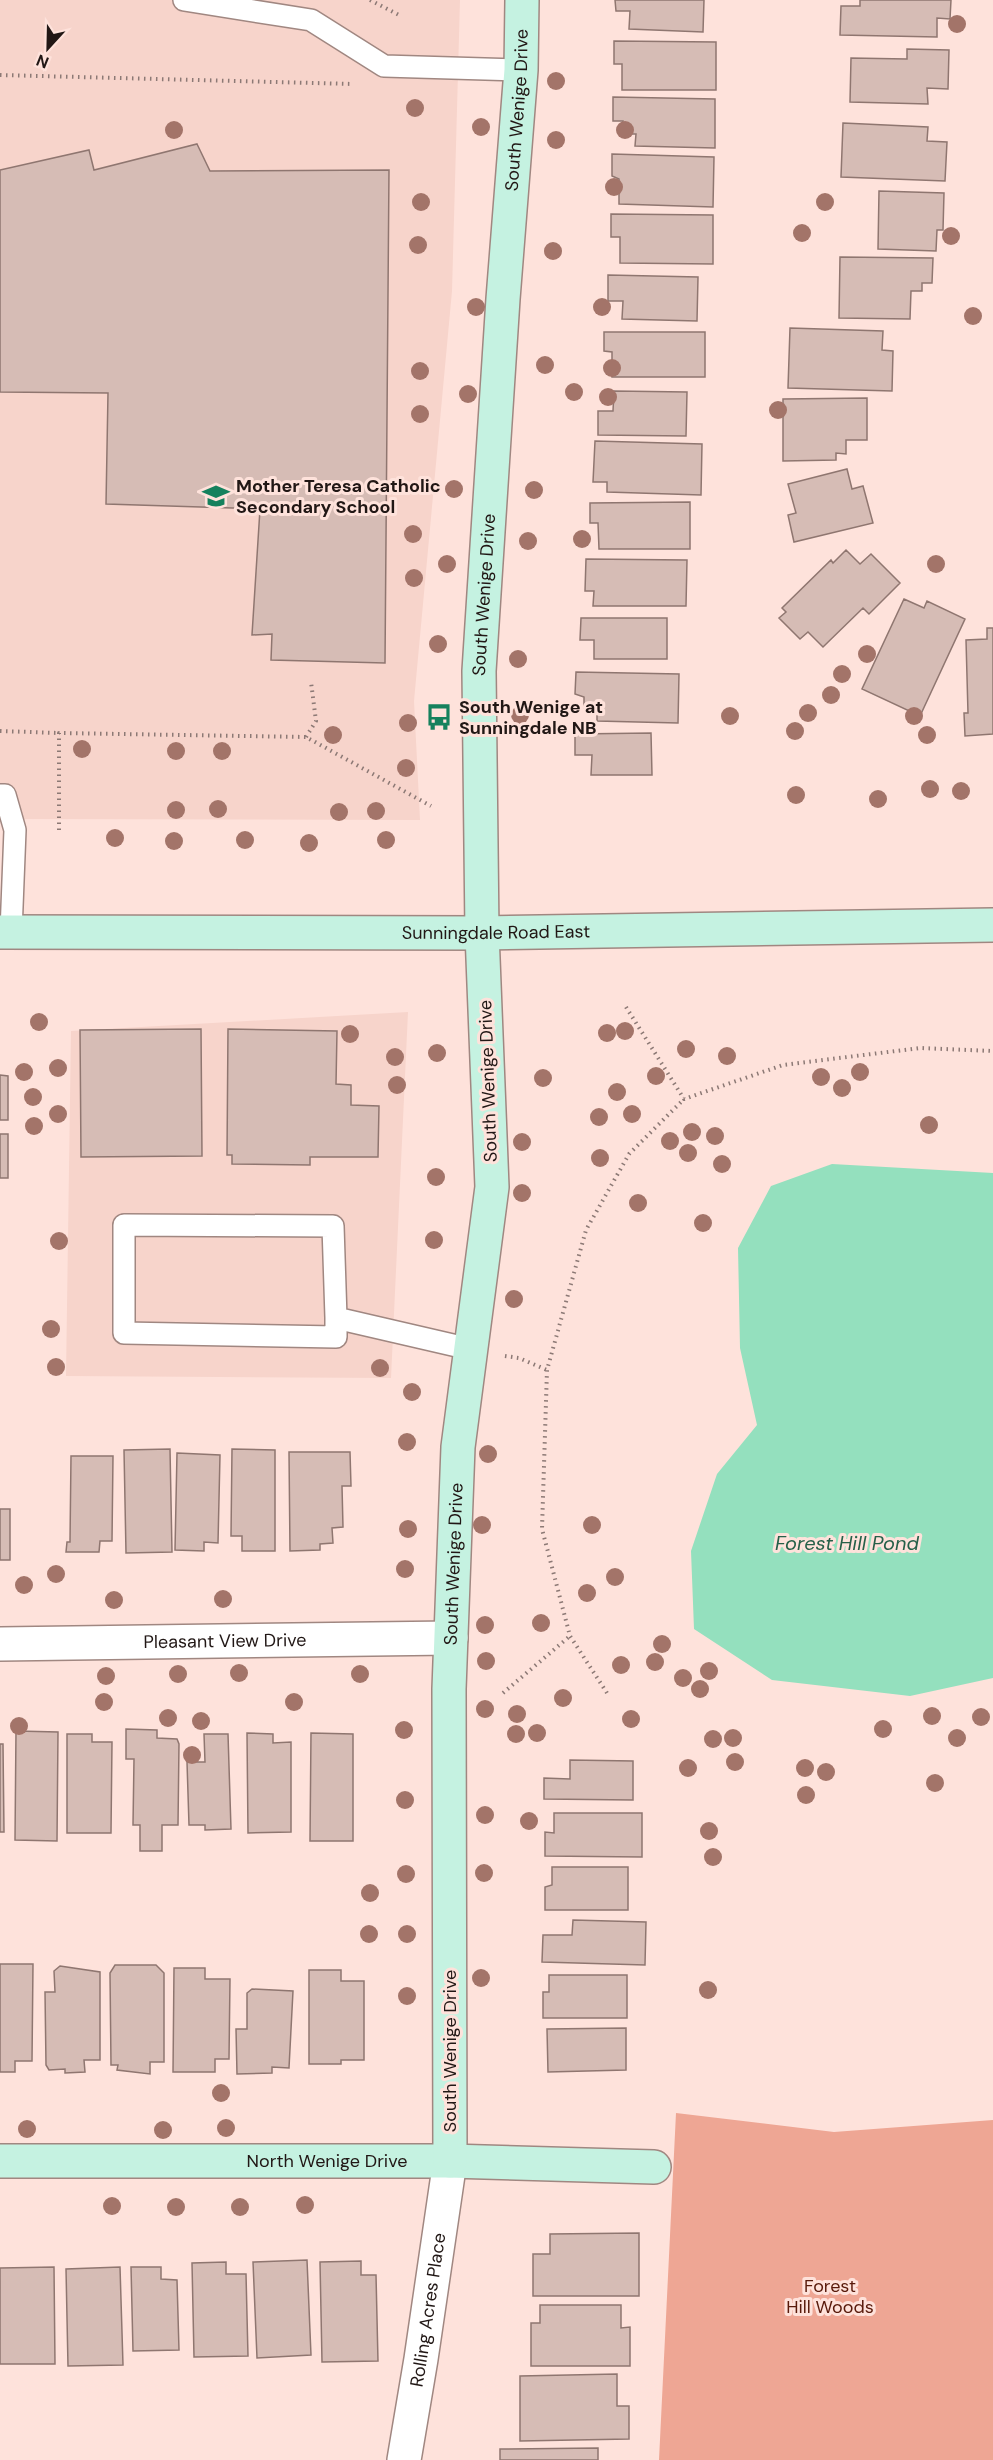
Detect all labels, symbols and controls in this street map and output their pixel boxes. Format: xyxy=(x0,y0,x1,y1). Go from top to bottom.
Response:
north arrow xyxy=(18,18,78,78)
street label: South Wenige Drive xyxy=(500,29,534,192)
text: N xyxy=(33,50,52,73)
place label: Mother Teresa Catholic Secondary School xyxy=(236,474,441,519)
school or university icon: Mother Teresa Catholic Secondary School xyxy=(201,481,231,511)
street label: South Wenige Drive xyxy=(467,513,501,677)
place label: South Wenige at Sunningdale NB xyxy=(459,695,603,740)
bus stop icon: South Wenige at Sunningdale NB xyxy=(424,702,454,732)
street label: Sunningdale Road East xyxy=(402,919,590,945)
street label: South Wenige Drive xyxy=(473,999,503,1163)
street label: South Wenige Drive xyxy=(439,1482,469,1646)
water label: Forest Hill Pond xyxy=(775,1530,919,1556)
street label: Pleasant View Drive xyxy=(143,1628,307,1654)
street label: South Wenige Drive xyxy=(438,1970,462,2132)
street label: North Wenige Drive xyxy=(247,2149,407,2173)
street label: Rolling Acres Place xyxy=(405,2231,451,2389)
park label: Forest Hill Woods xyxy=(786,2274,874,2319)

